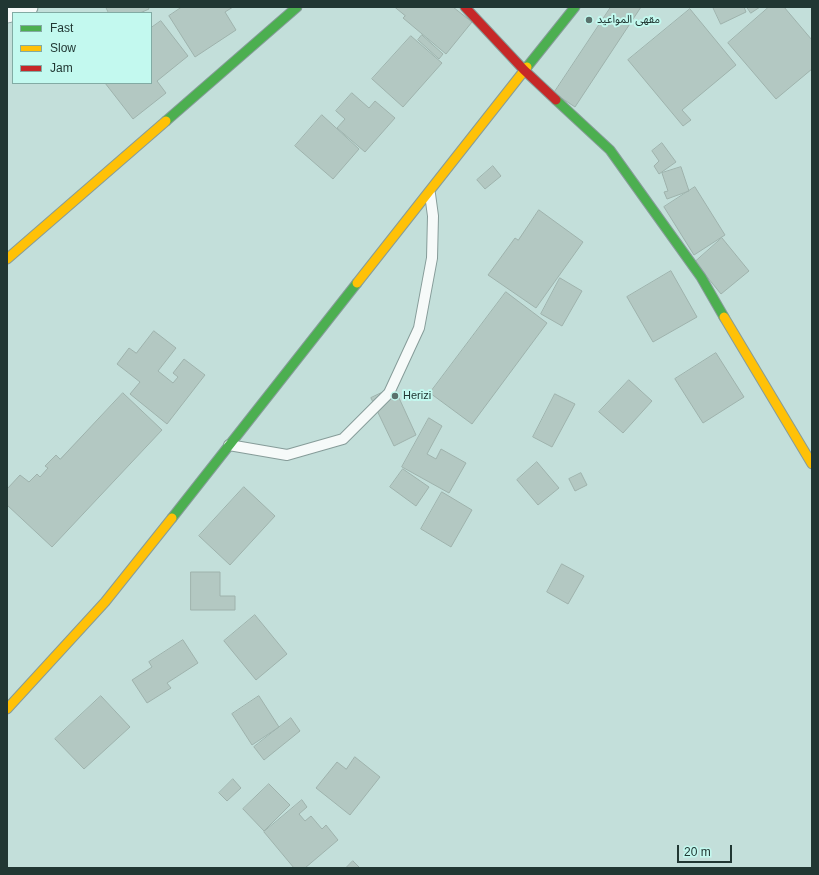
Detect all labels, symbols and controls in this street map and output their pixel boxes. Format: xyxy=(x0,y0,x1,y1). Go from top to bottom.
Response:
legend xyxy=(12,12,152,84)
place label: مقهى المواعيد xyxy=(597,13,660,27)
marker: مقهى المواعيد xyxy=(584,15,594,25)
text: Fast xyxy=(50,21,73,35)
text: Slow xyxy=(50,41,76,55)
text: Jam xyxy=(50,61,73,75)
place label: Herizi xyxy=(403,389,431,403)
marker: Herizi xyxy=(390,391,400,401)
scale bar xyxy=(679,837,734,863)
text: 20 m xyxy=(684,845,711,859)

